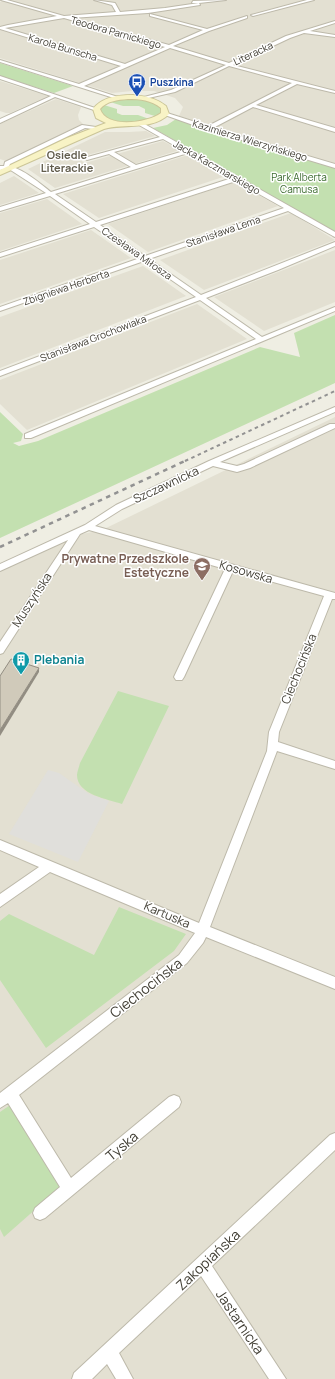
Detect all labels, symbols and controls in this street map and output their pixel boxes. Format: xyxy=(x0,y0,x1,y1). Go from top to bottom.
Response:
street label: Teodora Parnickiego xyxy=(69,12,163,52)
street label: Karola Bunscha xyxy=(27,30,99,64)
street label: Literacka xyxy=(231,38,275,68)
bus stop icon: Puszkina xyxy=(127,72,147,97)
place label: Puszkina xyxy=(150,75,194,89)
street label: Kazimierza Wierzyńskiego xyxy=(191,116,309,164)
street label: Jacka Kaczmarskiego xyxy=(171,136,263,198)
district label: Osiedle Literackie xyxy=(41,147,94,175)
park label: Park Alberta Camusa xyxy=(271,170,327,196)
street label: Stanisława Lema xyxy=(184,212,262,250)
street label: Czesława Miłosza xyxy=(99,223,175,283)
street label: Zbigniewa Herberta xyxy=(21,266,111,308)
street label: Stanisława Grochowiaka xyxy=(38,311,148,365)
street label: Szczawnicka xyxy=(130,462,201,507)
place label: Prywatne Przedszkole Estetyczne xyxy=(61,550,189,581)
school or university icon: Prywatne Przedszkole Estetyczne xyxy=(192,556,212,581)
street label: Kosowska xyxy=(217,556,275,587)
street label: Muszyńska xyxy=(8,569,56,630)
street label: Ciechocińska xyxy=(277,631,320,707)
building icon: Plebania xyxy=(11,650,31,675)
place label: Plebania xyxy=(34,651,84,668)
street label: Kartuska xyxy=(141,897,193,932)
street label: Ciechocińska xyxy=(106,953,186,1022)
street label: Tyska xyxy=(101,1127,142,1165)
street label: Zakopiańska xyxy=(171,1225,244,1294)
street label: Jastarnicka xyxy=(212,1286,269,1358)

